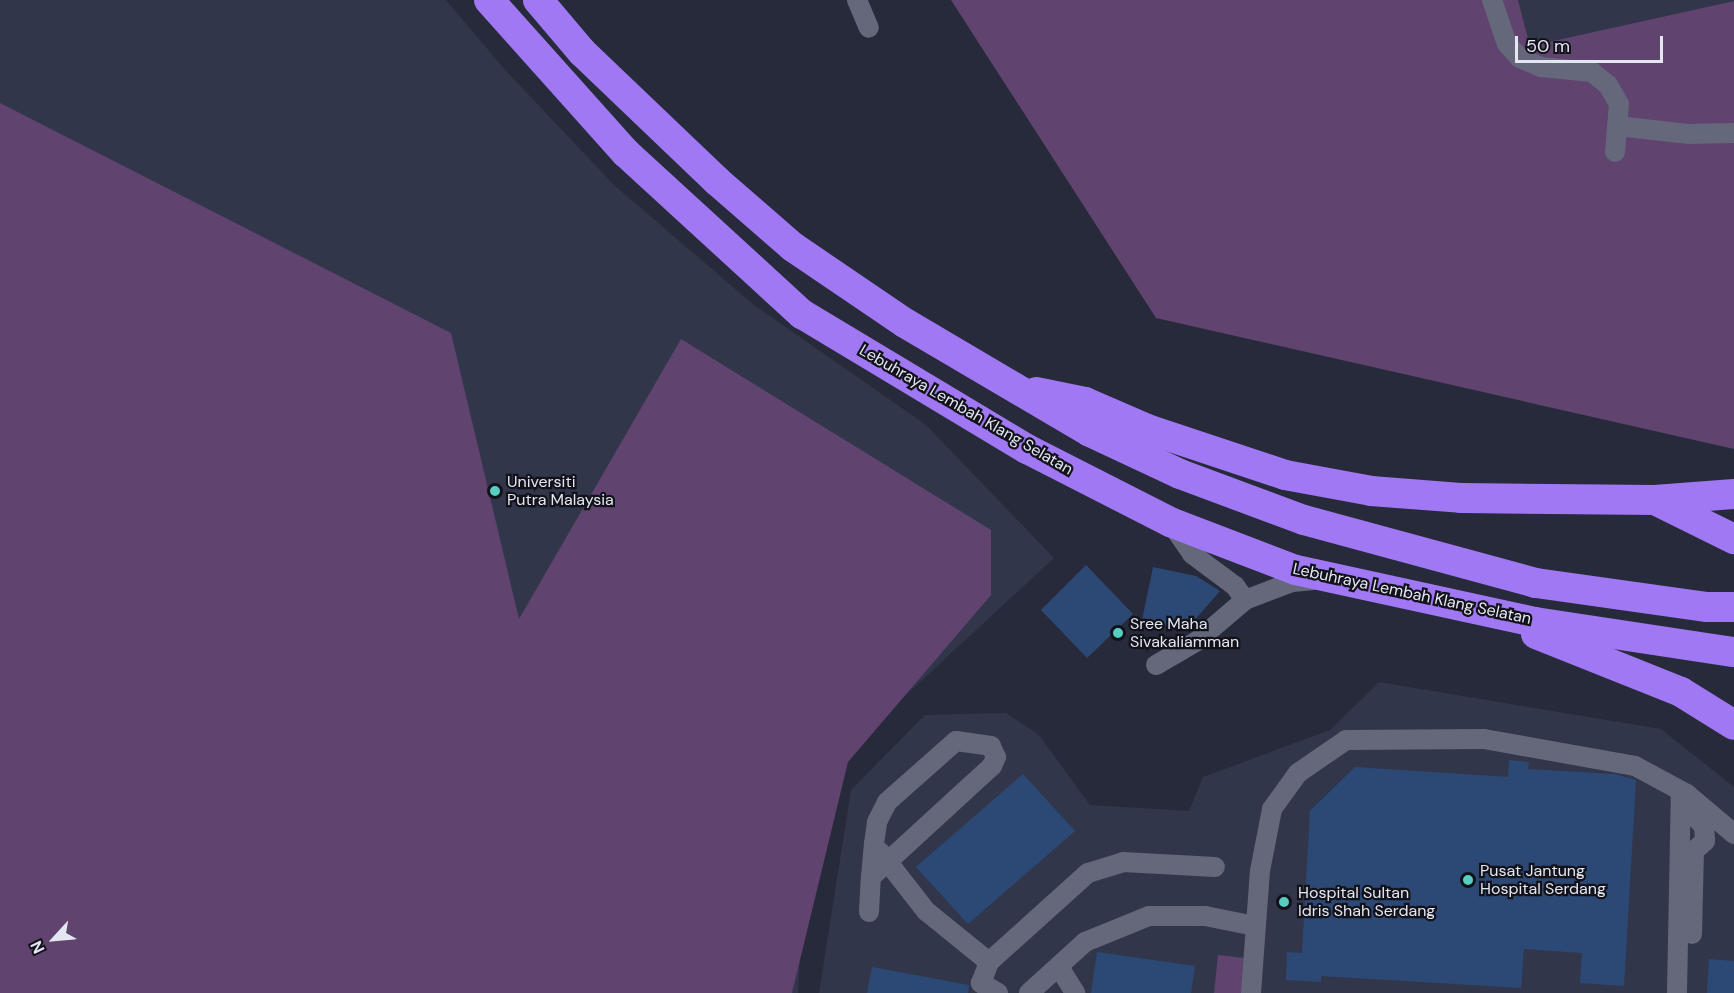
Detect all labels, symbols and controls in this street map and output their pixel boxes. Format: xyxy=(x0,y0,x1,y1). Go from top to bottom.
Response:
scale bar xyxy=(1518,24,1666,62)
text: 50 m xyxy=(1526,34,1570,58)
street label: Lebuhraya Lembah Klang Selatan xyxy=(856,341,1076,479)
place label: Universiti Putra Malaysia xyxy=(507,472,614,510)
marker: Universiti Putra Malaysia xyxy=(488,484,502,498)
street label: Lebuhraya Lembah Klang Selatan xyxy=(1291,559,1533,629)
place label: Sree Maha Sivakaliamman xyxy=(1130,614,1239,652)
marker: Sree Maha Sivakaliamman xyxy=(1111,626,1125,640)
place label: Pusat Jantung Hospital Serdang xyxy=(1480,861,1606,899)
marker: Pusat Jantung Hospital Serdang xyxy=(1461,873,1475,887)
place label: Hospital Sultan Idris Shah Serdang xyxy=(1298,883,1435,921)
marker: Hospital Sultan Idris Shah Serdang xyxy=(1275,893,1293,911)
north arrow xyxy=(24,909,84,969)
text: N xyxy=(25,937,49,957)

